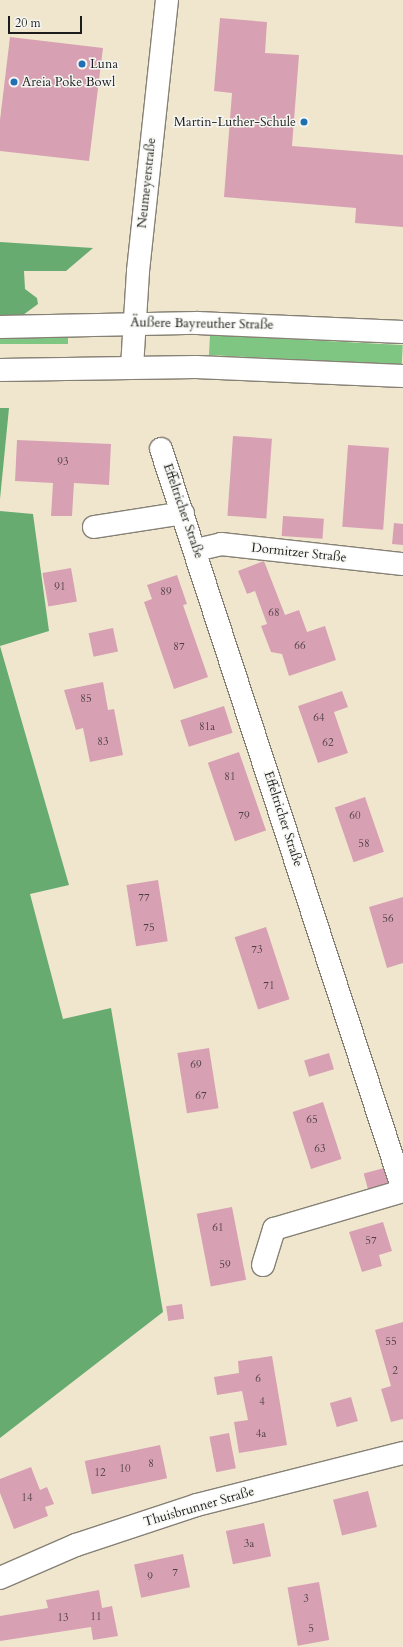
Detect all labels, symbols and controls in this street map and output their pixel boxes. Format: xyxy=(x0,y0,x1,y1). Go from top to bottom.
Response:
scale bar xyxy=(10,8,84,34)
text: 20 m xyxy=(15,15,41,31)
place label: Luna xyxy=(90,56,118,72)
marker: Luna xyxy=(77,59,87,69)
place label: Areia Poke Bowl xyxy=(22,74,115,90)
marker: Areia Poke Bowl xyxy=(9,77,19,87)
place label: Martin-Luther-Schule xyxy=(174,114,296,130)
marker: Martin-Luther-Schule xyxy=(299,117,309,127)
street label: Neumeyerstraße xyxy=(134,137,160,229)
street label: Äußere Bayreuther Straße xyxy=(130,315,274,333)
house number: 93 xyxy=(57,455,69,469)
street label: Effeltricher Straße xyxy=(159,461,207,561)
street label: Dormitzer Straße xyxy=(251,540,347,566)
house number: 91 xyxy=(54,580,66,594)
house number: 89 xyxy=(160,585,172,599)
house number: 68 xyxy=(268,606,280,620)
house number: 66 xyxy=(294,639,306,653)
house number: 87 xyxy=(173,640,185,654)
house number: 85 xyxy=(80,692,92,706)
house number: 64 xyxy=(313,711,325,725)
house number: 81a xyxy=(199,720,215,734)
house number: 83 xyxy=(97,735,109,749)
house number: 62 xyxy=(322,736,334,750)
street label: Effeltricher Straße xyxy=(260,769,306,869)
house number: 81 xyxy=(224,770,236,784)
house number: 79 xyxy=(238,809,250,823)
house number: 60 xyxy=(349,809,361,823)
house number: 58 xyxy=(358,837,370,851)
house number: 77 xyxy=(138,891,150,905)
house number: 56 xyxy=(382,912,394,926)
house number: 75 xyxy=(143,921,155,935)
house number: 73 xyxy=(251,943,263,957)
house number: 71 xyxy=(263,979,275,993)
house number: 69 xyxy=(190,1058,202,1072)
house number: 67 xyxy=(195,1089,207,1103)
house number: 65 xyxy=(306,1113,318,1127)
house number: 63 xyxy=(314,1142,326,1156)
house number: 61 xyxy=(212,1221,224,1235)
house number: 57 xyxy=(365,1234,377,1248)
house number: 59 xyxy=(219,1258,231,1272)
house number: 55 xyxy=(385,1335,397,1349)
house number: 2 xyxy=(392,1364,398,1378)
house number: 6 xyxy=(255,1372,261,1386)
house number: 4 xyxy=(259,1395,265,1409)
house number: 4a xyxy=(256,1427,266,1441)
house number: 8 xyxy=(148,1457,154,1471)
house number: 10 xyxy=(119,1462,131,1476)
house number: 12 xyxy=(94,1466,106,1480)
street label: Thuisbrunner Straße xyxy=(142,1484,256,1530)
house number: 14 xyxy=(21,1491,33,1505)
house number: 3a xyxy=(244,1537,254,1551)
house number: 7 xyxy=(172,1566,178,1580)
house number: 9 xyxy=(147,1570,153,1584)
house number: 3 xyxy=(303,1592,309,1606)
house number: 11 xyxy=(90,1610,102,1624)
house number: 13 xyxy=(57,1611,69,1625)
house number: 5 xyxy=(308,1622,314,1636)

